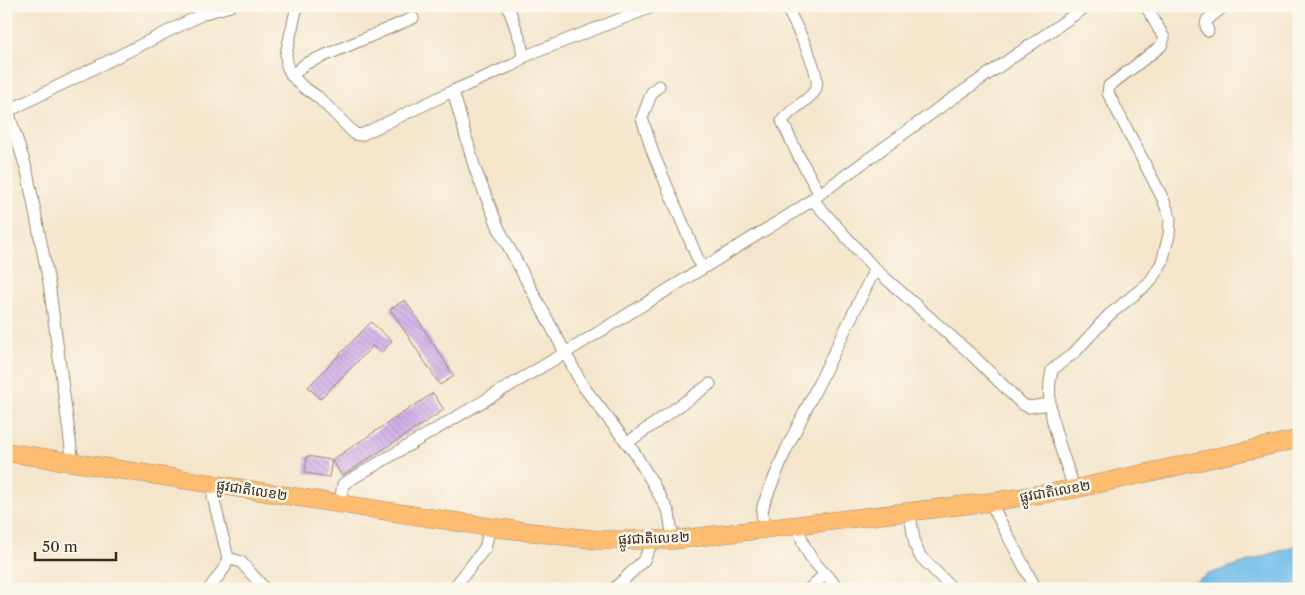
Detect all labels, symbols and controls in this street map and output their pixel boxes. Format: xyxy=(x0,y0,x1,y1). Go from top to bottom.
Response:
street label: ផ្លូវជាតិលេខ២ xyxy=(215,476,289,508)
street label: ផ្លូវជាតិលេខ២ xyxy=(1018,476,1092,509)
street label: ផ្លូវជាតិលេខ២ xyxy=(618,528,690,551)
scale bar xyxy=(35,530,116,562)
text: 50 m xyxy=(42,537,78,556)

